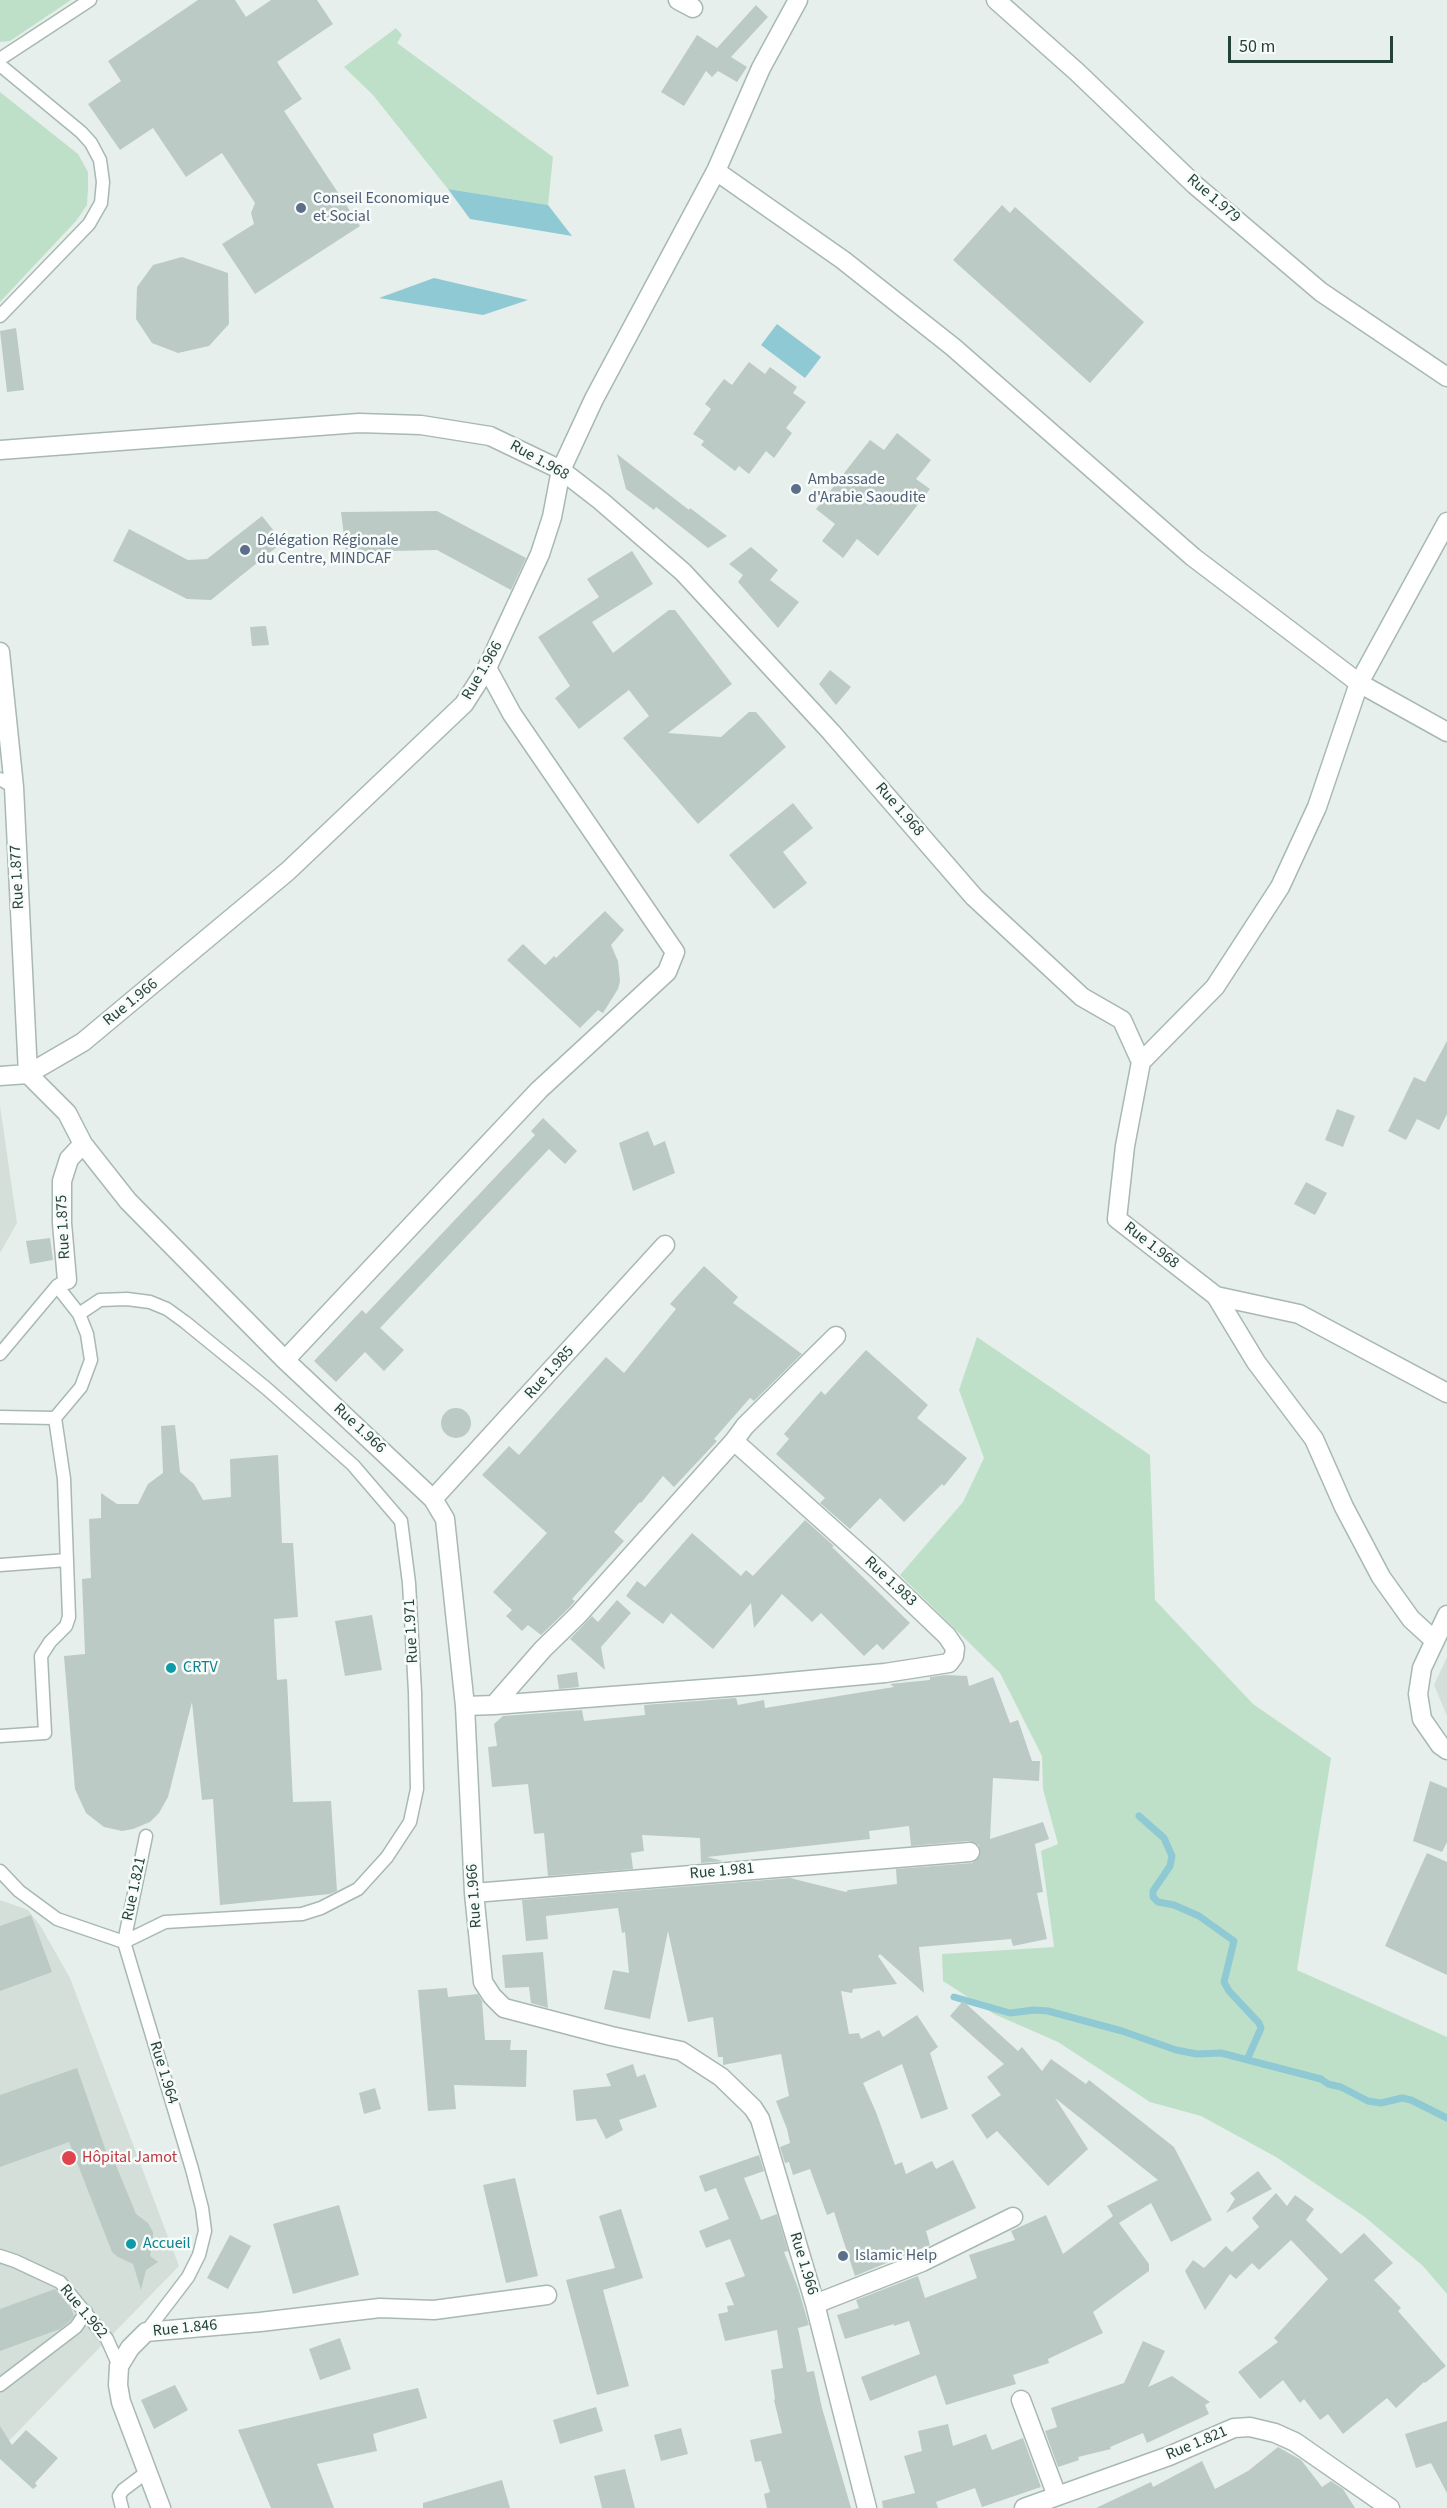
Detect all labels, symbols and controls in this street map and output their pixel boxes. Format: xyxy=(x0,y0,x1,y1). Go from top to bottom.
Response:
scale bar xyxy=(1231,24,1396,62)
text: 50 m xyxy=(1239,34,1275,59)
street label: Rue 1.979 xyxy=(1182,171,1244,227)
place label: Conseil Economique et Social xyxy=(313,189,449,227)
marker: Conseil Economique et Social xyxy=(294,201,308,215)
street label: Rue 1.968 xyxy=(506,437,572,485)
place label: Ambassade d'Arabie Saoudite xyxy=(808,470,926,508)
marker: Ambassade d'Arabie Saoudite xyxy=(789,482,803,496)
place label: Délégation Régionale du Centre, MINDCAF xyxy=(257,531,398,569)
marker: Délégation Régionale du Centre, MINDCAF xyxy=(238,543,252,557)
street label: Rue 1.966 xyxy=(459,638,507,704)
street label: Rue 1.968 xyxy=(871,779,927,841)
street label: Rue 1.877 xyxy=(7,844,29,910)
street label: Rue 1.966 xyxy=(100,975,162,1031)
street label: Rue 1.875 xyxy=(53,1194,75,1260)
street label: Rue 1.968 xyxy=(1120,1219,1182,1273)
street label: Rue 1.985 xyxy=(521,1343,579,1403)
street label: Rue 1.966 xyxy=(329,1400,389,1458)
street label: Rue 1.983 xyxy=(860,1553,920,1611)
street label: Rue 1.971 xyxy=(401,1598,423,1664)
place label: CRTV xyxy=(183,1658,218,1678)
marker: CRTV xyxy=(164,1661,178,1675)
street label: Rue 1.821 xyxy=(119,1855,151,1923)
street label: Rue 1.981 xyxy=(689,1860,755,1884)
street label: Rue 1.966 xyxy=(463,1863,487,1929)
street label: Rue 1.964 xyxy=(144,2039,182,2107)
place label: Hôpital Jamot xyxy=(82,2148,177,2168)
marker: Hôpital Jamot xyxy=(60,2149,78,2167)
street label: Rue 1.966 xyxy=(784,2230,822,2298)
place label: Accueil xyxy=(143,2234,191,2254)
marker: Accueil xyxy=(124,2237,138,2251)
place label: Islamic Help xyxy=(855,2246,937,2266)
marker: Islamic Help xyxy=(836,2249,850,2263)
street label: Rue 1.962 xyxy=(55,2281,111,2343)
street label: Rue 1.846 xyxy=(152,2316,218,2342)
street label: Rue 1.821 xyxy=(1163,2423,1231,2465)

